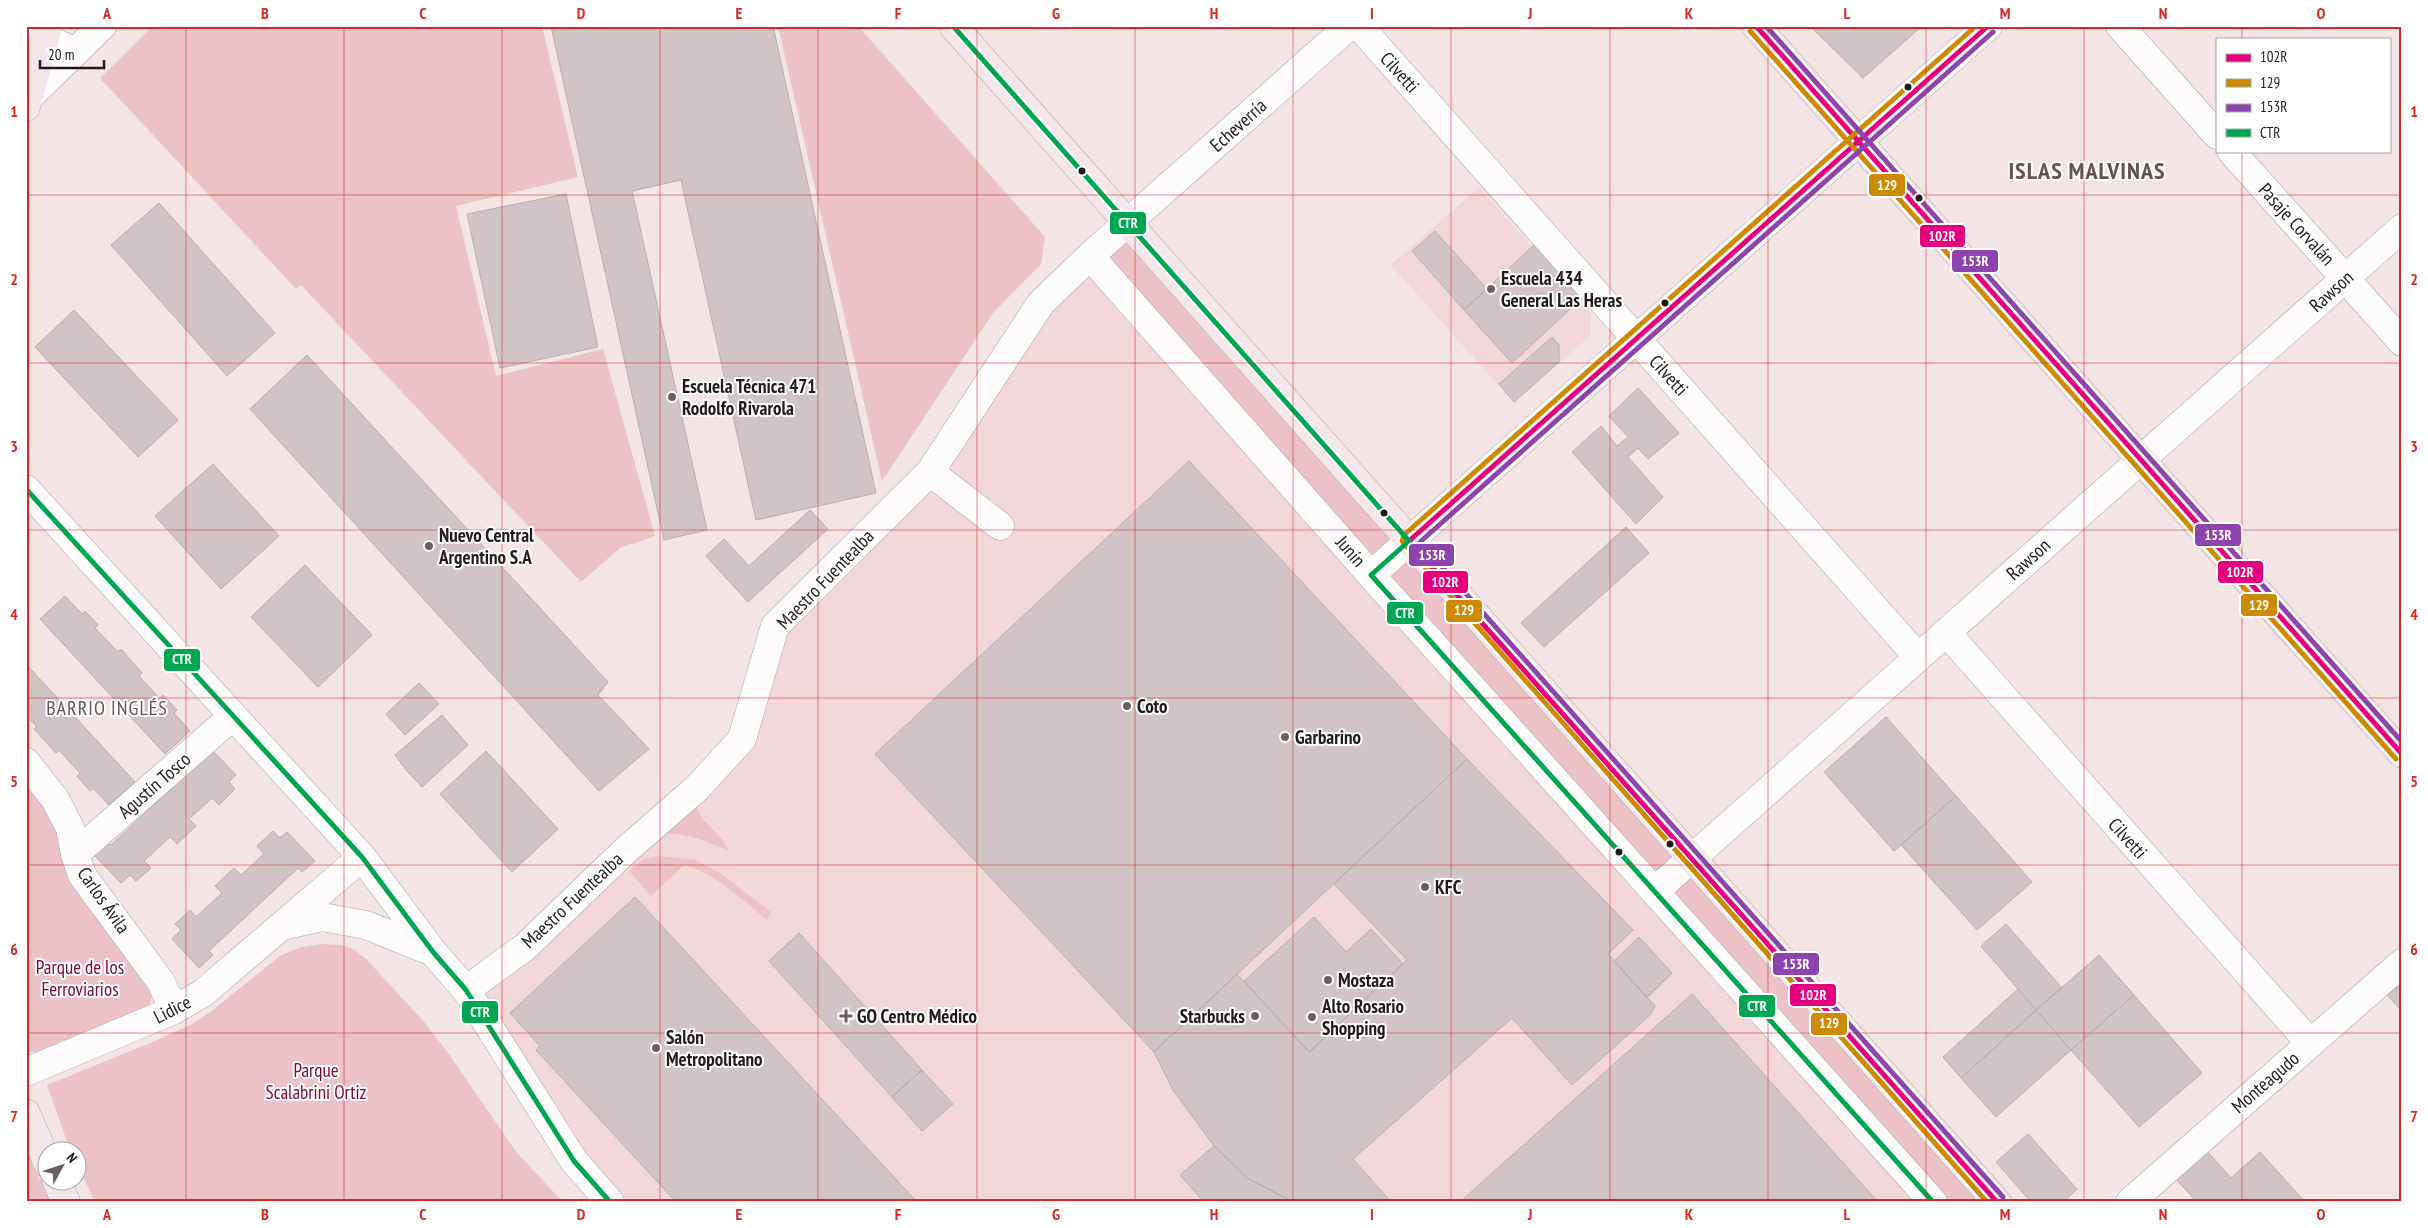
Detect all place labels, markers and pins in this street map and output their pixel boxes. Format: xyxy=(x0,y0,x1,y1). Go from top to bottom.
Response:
unlabelled marker xyxy=(1903,82,1913,92)
unlabelled marker xyxy=(1077,166,1087,176)
unlabelled marker xyxy=(1914,193,1924,203)
place label: Escuela 434 General Las Heras xyxy=(1501,266,1622,312)
marker: Escuela 434 General Las Heras xyxy=(1485,283,1497,295)
unlabelled marker xyxy=(1660,298,1670,308)
place label: Escuela Técnica 471 Rodolfo Rivarola xyxy=(682,374,816,420)
marker: Escuela Técnica 471 Rodolfo Rivarola xyxy=(666,391,678,403)
unlabelled marker xyxy=(1379,508,1389,518)
place label: Nuevo Central Argentino S.A xyxy=(438,523,534,569)
marker: Nuevo Central Argentino S.A xyxy=(423,540,435,552)
place label: Coto xyxy=(1137,694,1168,718)
marker: Coto xyxy=(1121,700,1133,712)
place label: Garbarino xyxy=(1295,725,1361,749)
marker: Garbarino xyxy=(1279,731,1291,743)
unlabelled marker xyxy=(1665,839,1675,849)
unlabelled marker xyxy=(1614,847,1624,857)
place label: KFC xyxy=(1435,875,1462,899)
marker: KFC xyxy=(1419,881,1431,893)
place label: Mostaza xyxy=(1338,968,1394,992)
marker: Mostaza xyxy=(1322,974,1334,986)
place label: Alto Rosario Shopping xyxy=(1321,994,1404,1040)
place label: GO Centro Médico xyxy=(857,1004,977,1028)
place label: Starbucks xyxy=(1180,1004,1245,1028)
marker: GO Centro Médico xyxy=(839,1009,853,1023)
marker: Starbucks xyxy=(1249,1010,1261,1022)
marker: Alto Rosario Shopping xyxy=(1306,1011,1318,1023)
place label: Salón Metropolitano xyxy=(666,1025,763,1071)
marker: Salón Metropolitano xyxy=(650,1042,662,1054)

